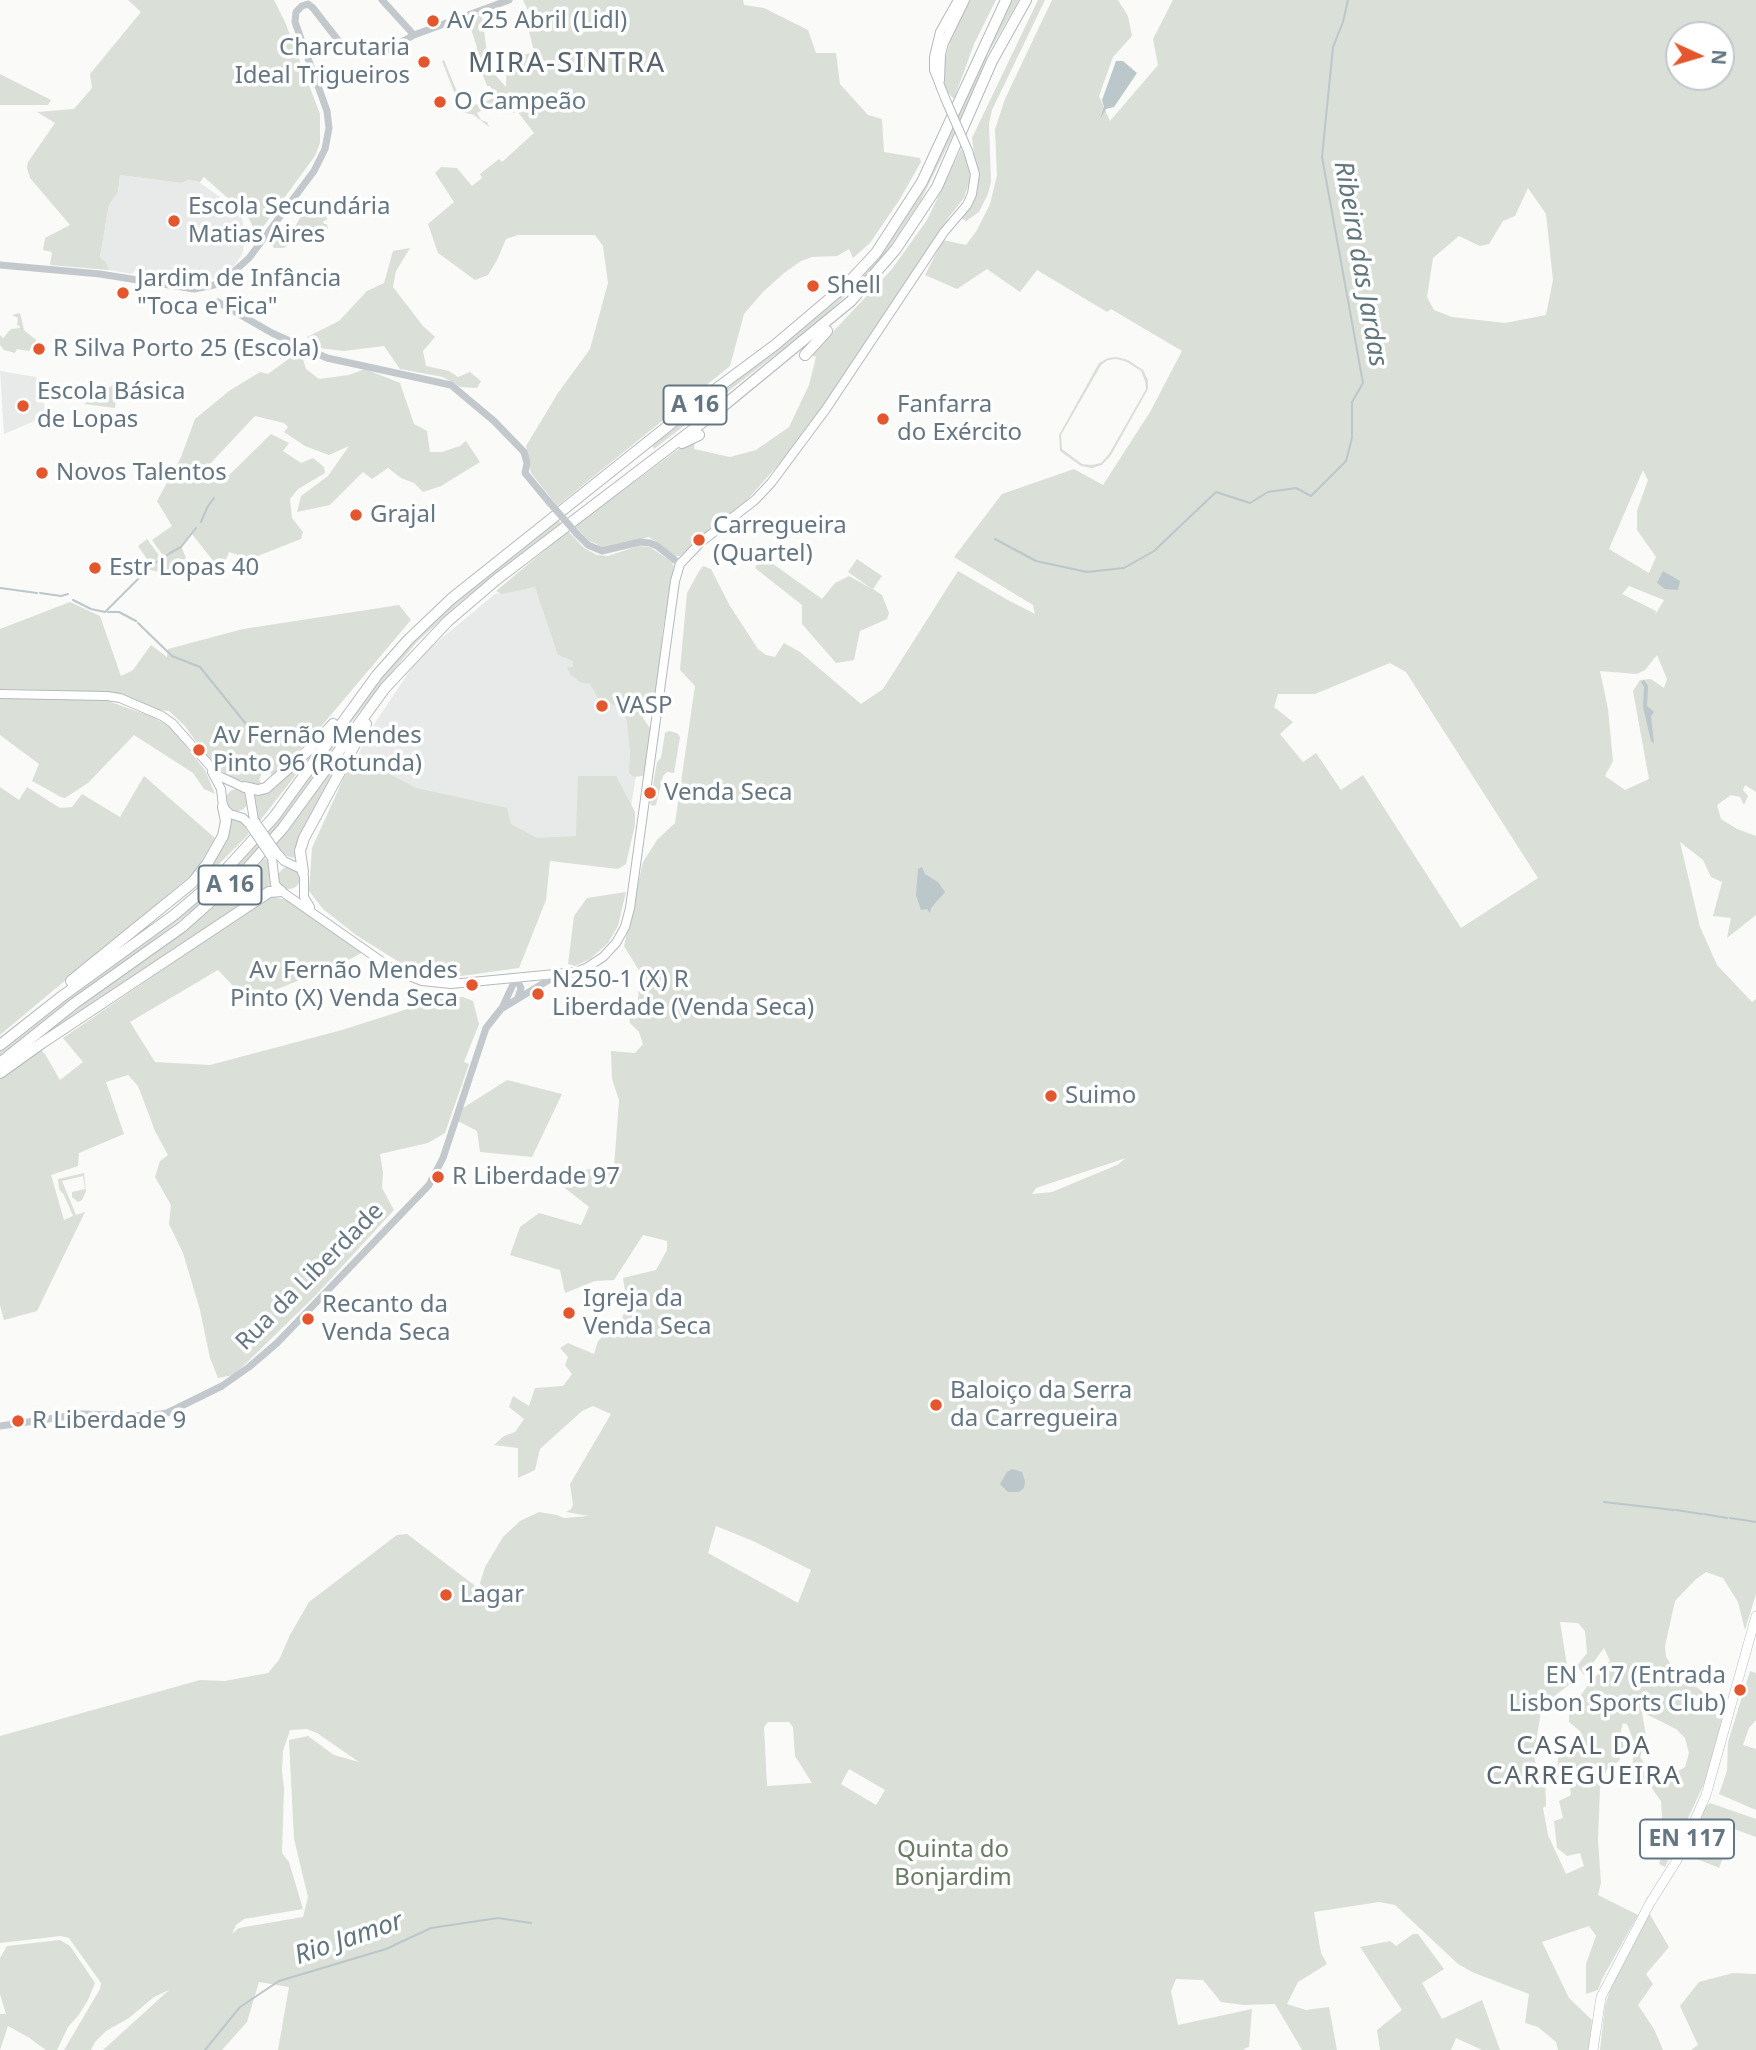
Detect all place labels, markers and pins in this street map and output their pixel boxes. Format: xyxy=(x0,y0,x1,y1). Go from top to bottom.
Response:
place label: Av 25 Abril (Lidl) xyxy=(447,7,627,35)
marker: Av 25 Abril (Lidl) xyxy=(425,13,441,29)
place label: Charcutaria Ideal Trigueiros xyxy=(235,34,410,90)
marker: Charcutaria Ideal Trigueiros xyxy=(416,54,432,70)
place label: O Campeão xyxy=(454,88,586,116)
marker: O Campeão xyxy=(432,94,448,110)
place label: Escola Secundária Matias Aires xyxy=(188,193,390,249)
marker: Escola Secundária Matias Aires xyxy=(166,213,182,229)
place label: Jardim de Infância "Toca e Fica" xyxy=(137,265,341,321)
place label: Shell xyxy=(827,272,881,300)
marker: Shell xyxy=(805,278,821,294)
marker: Jardim de Infância "Toca e Fica" xyxy=(115,285,131,301)
place label: R Silva Porto 25 (Escola) xyxy=(53,335,319,363)
marker: R Silva Porto 25 (Escola) xyxy=(31,341,47,357)
place label: Escola Básica de Lopas xyxy=(37,378,186,434)
place label: Fanfarra do Exército xyxy=(897,391,1022,447)
marker: Escola Básica de Lopas xyxy=(15,398,31,414)
marker: Fanfarra do Exército xyxy=(875,411,891,427)
place label: Novos Talentos xyxy=(56,459,227,487)
marker: Novos Talentos xyxy=(34,465,50,481)
place label: Grajal xyxy=(370,501,436,529)
marker: Grajal xyxy=(348,507,364,523)
place label: Carregueira (Quartel) xyxy=(713,512,847,568)
marker: Carregueira (Quartel) xyxy=(691,532,707,548)
place label: Estr Lopas 40 xyxy=(109,554,259,582)
marker: Estr Lopas 40 xyxy=(87,560,103,576)
place label: VASP xyxy=(616,692,672,720)
marker: VASP xyxy=(594,698,610,714)
place label: Av Fernão Mendes Pinto 96 (Rotunda) xyxy=(213,722,422,778)
marker: Av Fernão Mendes Pinto 96 (Rotunda) xyxy=(191,742,207,758)
place label: Venda Seca xyxy=(664,779,792,807)
marker: Venda Seca xyxy=(642,785,658,801)
place label: Av Fernão Mendes Pinto (X) Venda Seca xyxy=(230,957,458,1013)
place label: N250-1 (X) R Liberdade (Venda Seca) xyxy=(552,966,814,1022)
marker: Av Fernão Mendes Pinto (X) Venda Seca xyxy=(464,977,480,993)
marker: N250-1 (X) R Liberdade (Venda Seca) xyxy=(530,986,546,1002)
place label: Suimo xyxy=(1065,1082,1136,1110)
marker: Suimo xyxy=(1043,1088,1059,1104)
place label: R Liberdade 97 xyxy=(452,1163,620,1191)
marker: R Liberdade 97 xyxy=(430,1169,446,1185)
place label: Igreja da Venda Seca xyxy=(583,1285,711,1341)
place label: Recanto da Venda Seca xyxy=(322,1291,450,1347)
marker: Igreja da Venda Seca xyxy=(561,1305,577,1321)
marker: Recanto da Venda Seca xyxy=(300,1311,316,1327)
place label: Baloiço da Serra da Carregueira xyxy=(950,1377,1132,1433)
marker: Baloiço da Serra da Carregueira xyxy=(928,1397,944,1413)
place label: R Liberdade 9 xyxy=(32,1407,186,1435)
marker: R Liberdade 9 xyxy=(10,1413,26,1429)
place label: Lagar xyxy=(460,1581,524,1609)
marker: Lagar xyxy=(438,1587,454,1603)
place label: EN 117 (Entrada Lisbon Sports Club) xyxy=(1508,1662,1726,1718)
marker: EN 117 (Entrada Lisbon Sports Club) xyxy=(1732,1682,1748,1698)

